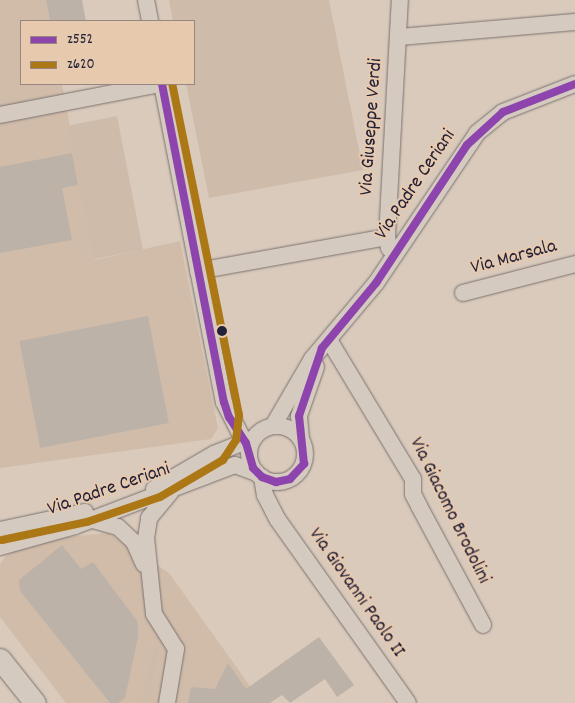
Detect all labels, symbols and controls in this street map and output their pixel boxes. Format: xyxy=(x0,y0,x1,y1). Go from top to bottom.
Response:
legend xyxy=(20,20,195,85)
text: z552 xyxy=(67,29,93,51)
text: z620 xyxy=(67,54,95,76)
street label: Via Giuseppe Verdi xyxy=(355,58,389,196)
street label: Via Padre Ceriani xyxy=(370,125,462,245)
street label: Via Marsala xyxy=(469,235,559,281)
unlabelled marker xyxy=(217,326,227,336)
street label: Via Giacomo Brodolini xyxy=(403,434,495,588)
street label: Via Padre Ceriani xyxy=(45,458,173,522)
street label: Via Giovanni Paolo II xyxy=(302,524,410,662)

